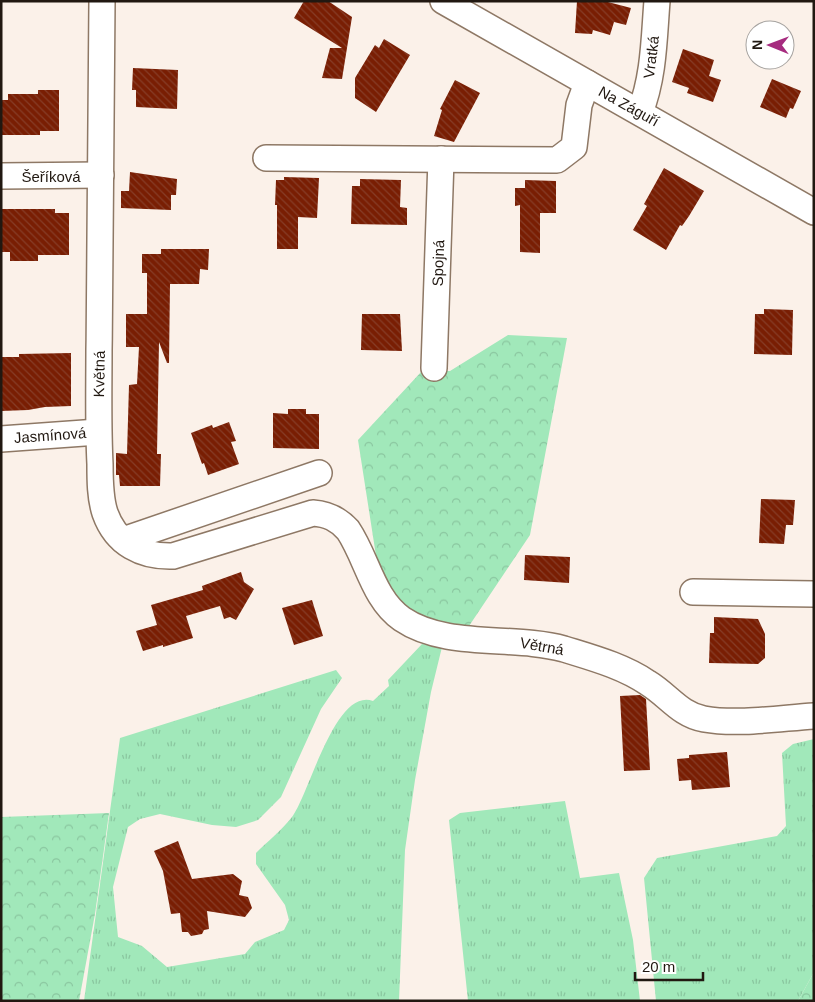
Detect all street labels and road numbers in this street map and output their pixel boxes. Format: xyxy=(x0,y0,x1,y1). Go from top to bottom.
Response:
street label: Vratká xyxy=(640,34,662,79)
street label: Na Záguří xyxy=(596,82,663,130)
street label: Šeříková xyxy=(21,168,81,185)
street label: Spojná xyxy=(429,239,447,287)
street label: Květná xyxy=(90,350,108,397)
street label: Jasmínová xyxy=(13,424,87,446)
street label: Větrná xyxy=(519,634,566,658)

